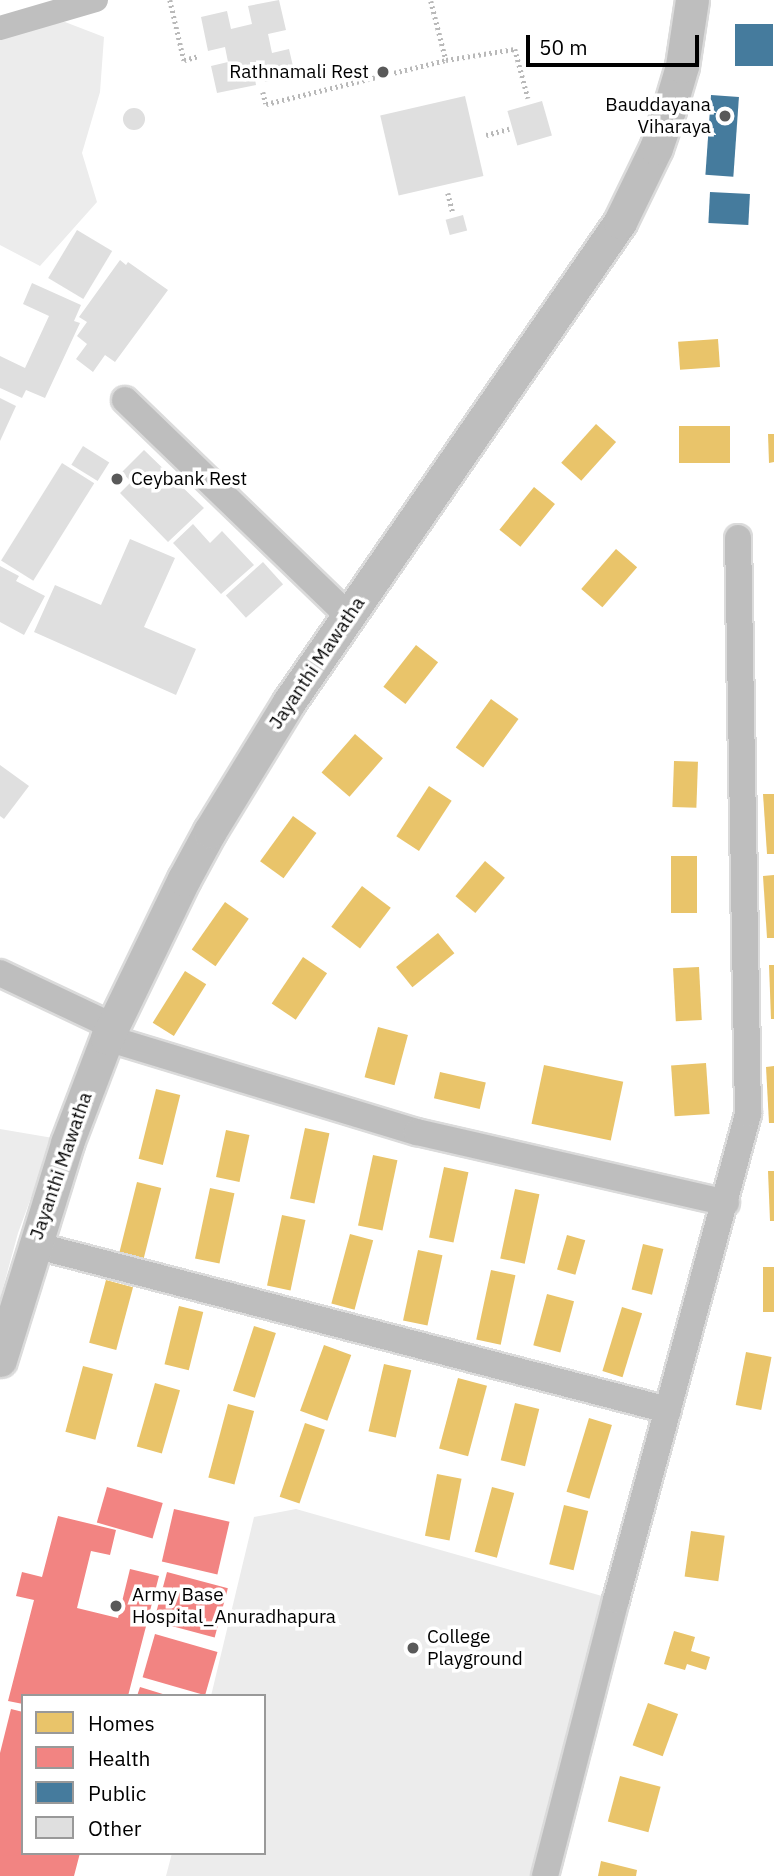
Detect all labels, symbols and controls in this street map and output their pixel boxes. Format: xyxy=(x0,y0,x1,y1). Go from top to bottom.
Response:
scale bar xyxy=(529,21,702,65)
text: 50 m xyxy=(539,33,588,61)
place label: Rathnamali Rest xyxy=(229,61,369,83)
marker: Rathnamali Rest xyxy=(375,64,391,80)
place label: Bauddayana Viharaya xyxy=(605,94,711,138)
marker: Bauddayana Viharaya xyxy=(717,108,733,124)
place label: Ceybank Rest xyxy=(131,468,247,490)
marker: Ceybank Rest xyxy=(109,471,125,487)
street label: Jayanthi Mawatha xyxy=(264,593,370,733)
street label: Jayanthi Mawatha xyxy=(25,1089,97,1243)
place label: Army Base Hospital_Anuradhapura xyxy=(132,1584,336,1628)
marker: Army Base Hospital_Anuradhapura xyxy=(106,1596,126,1616)
place label: College Playground xyxy=(427,1626,523,1670)
marker: College Playground xyxy=(405,1640,421,1656)
legend xyxy=(21,1694,266,1855)
text: Homes xyxy=(88,1709,155,1737)
text: Health xyxy=(88,1744,151,1772)
text: Public xyxy=(88,1779,146,1807)
text: Other xyxy=(88,1814,141,1842)

